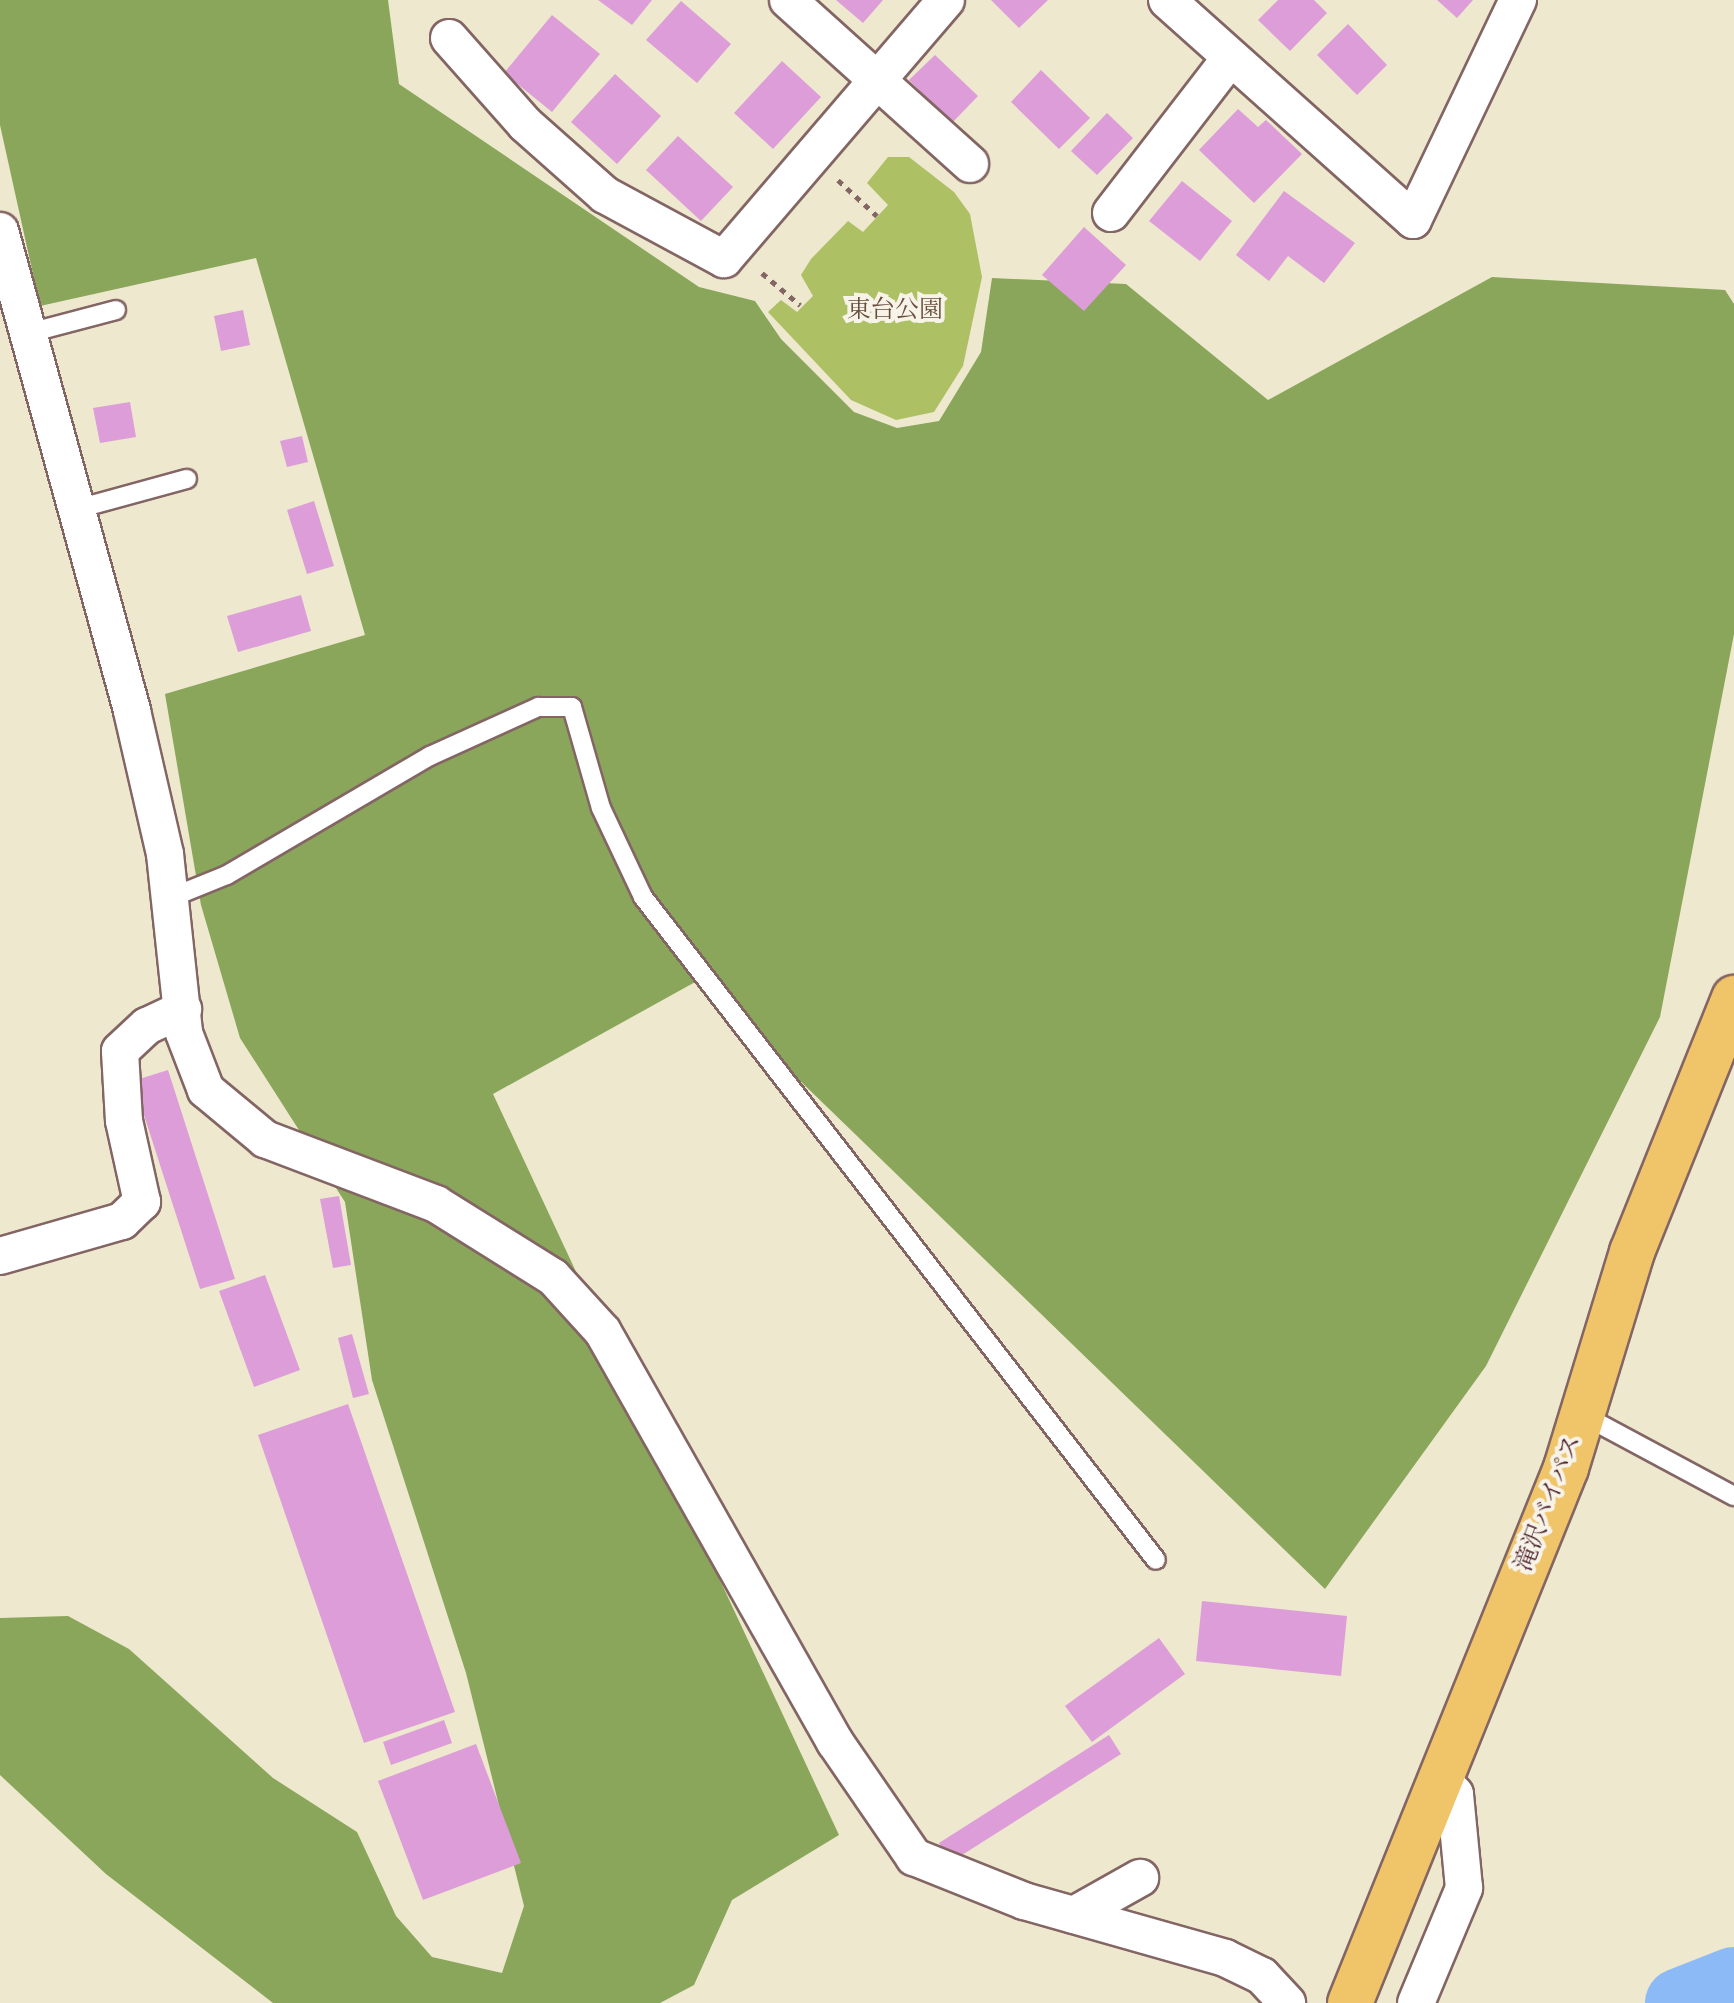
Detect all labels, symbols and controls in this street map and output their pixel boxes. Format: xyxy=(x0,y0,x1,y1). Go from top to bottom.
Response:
park label: 東台公園 xyxy=(847,296,943,324)
street label: 滝沢バイパス xyxy=(1509,1431,1587,1575)

